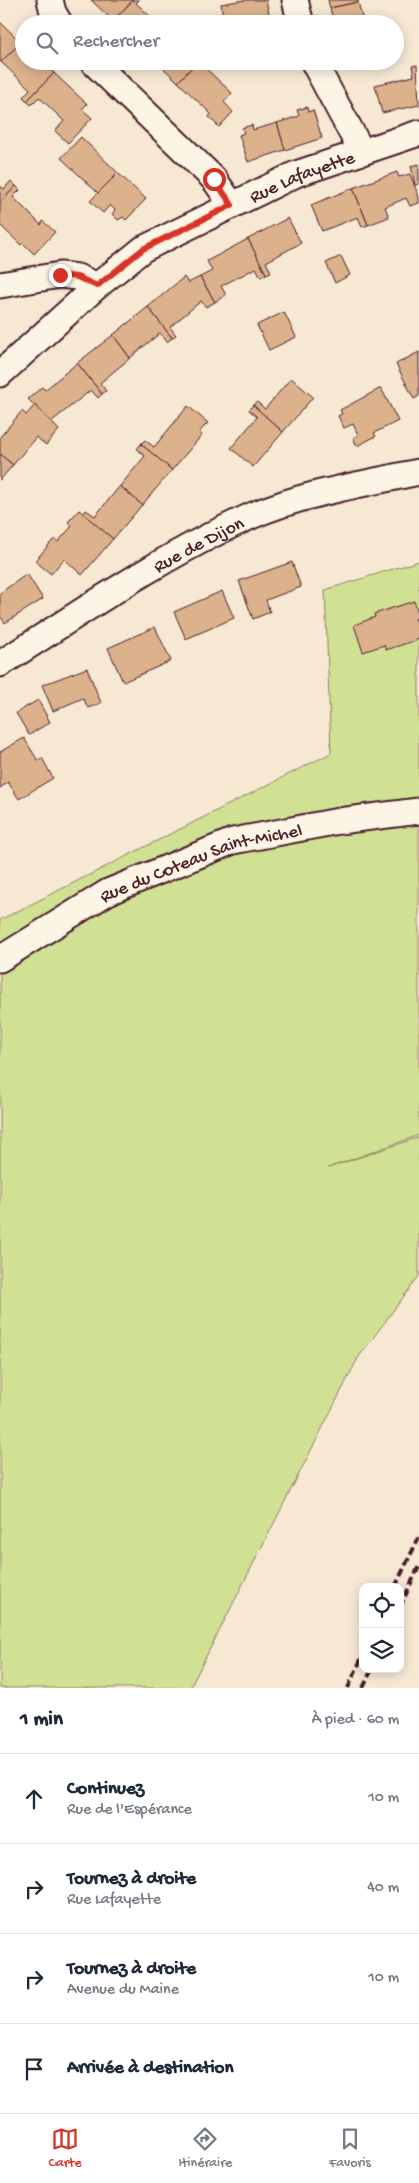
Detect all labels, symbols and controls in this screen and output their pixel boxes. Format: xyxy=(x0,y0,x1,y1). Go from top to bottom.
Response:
search box xyxy=(15,15,404,70)
icon: search xyxy=(33,29,61,57)
text: Rechercher xyxy=(73,31,159,54)
street label: Rue Lafayette xyxy=(246,147,358,210)
route start xyxy=(203,168,226,191)
route end xyxy=(49,264,72,287)
street label: Rue de Dijon xyxy=(150,513,248,580)
street label: Rue du Coteau Saint-Michel xyxy=(96,820,304,909)
map controls xyxy=(359,1583,404,1673)
button: locate xyxy=(359,1583,404,1628)
button: layers xyxy=(359,1628,404,1673)
text: 1 min xyxy=(20,1708,63,1733)
text: À pied · 60 m xyxy=(312,1711,399,1730)
text: Continuez xyxy=(67,1778,144,1801)
icon: ahead xyxy=(20,1785,48,1813)
text: 10 m xyxy=(368,1789,399,1808)
text: Rue de l'Espérance xyxy=(67,1801,192,1820)
text: Tournez à droite xyxy=(67,1868,196,1891)
icon: right xyxy=(20,1875,48,1903)
text: 40 m xyxy=(367,1879,399,1898)
text: Rue Lafayette xyxy=(67,1891,161,1910)
text: Tournez à droite xyxy=(67,1958,196,1981)
icon: right xyxy=(20,1965,48,1993)
text: 10 m xyxy=(368,1969,399,1988)
text: Avenue du Maine xyxy=(67,1981,179,2000)
icon: arrive xyxy=(20,2055,48,2083)
text: Arrivée à destination xyxy=(67,2057,233,2080)
tab: Carte xyxy=(48,2125,82,2172)
tab: Itinéraire xyxy=(178,2125,232,2172)
tab: Favoris xyxy=(329,2125,371,2172)

